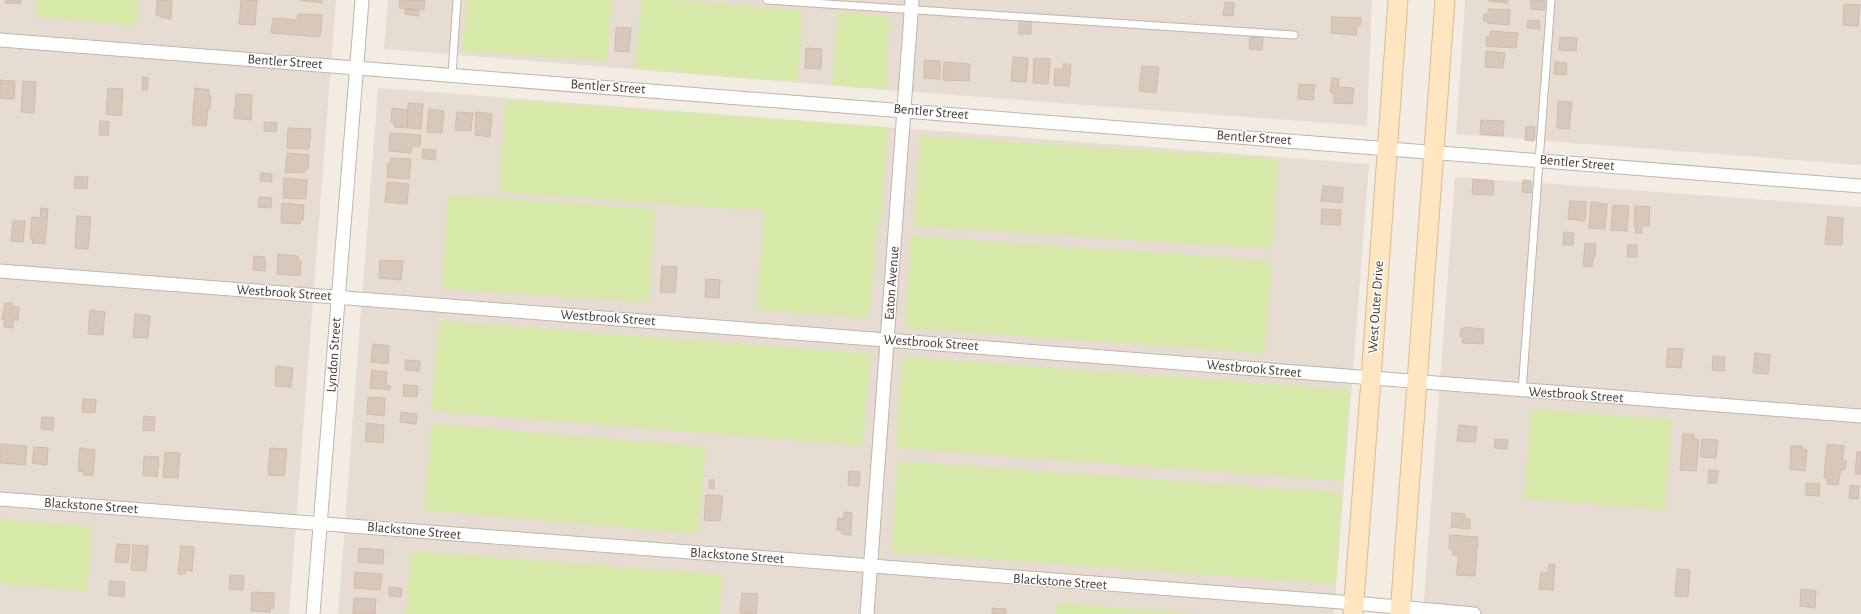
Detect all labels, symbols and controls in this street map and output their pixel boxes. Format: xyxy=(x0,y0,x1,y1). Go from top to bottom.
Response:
street label: Bentler Street xyxy=(247,52,324,72)
street label: Bentler Street xyxy=(570,77,647,97)
street label: Bentler Street xyxy=(893,102,970,122)
street label: Bentler Street xyxy=(1216,128,1293,148)
street label: Bentler Street xyxy=(1539,153,1616,173)
street label: Eaton Avenue xyxy=(882,245,902,321)
street label: West Outer Drive xyxy=(1366,260,1386,354)
street label: Westbrook Street xyxy=(236,283,332,303)
street label: Westbrook Street xyxy=(560,308,656,328)
street label: Lyndon Street xyxy=(324,316,344,393)
street label: Westbrook Street xyxy=(883,333,979,353)
street label: Westbrook Street xyxy=(1206,358,1302,380)
street label: Westbrook Street xyxy=(1528,385,1624,405)
street label: Blackstone Street xyxy=(43,496,139,516)
street label: Blackstone Street xyxy=(366,520,462,542)
street label: Blackstone Street xyxy=(689,546,785,566)
street label: Blackstone Street xyxy=(1012,572,1108,592)

